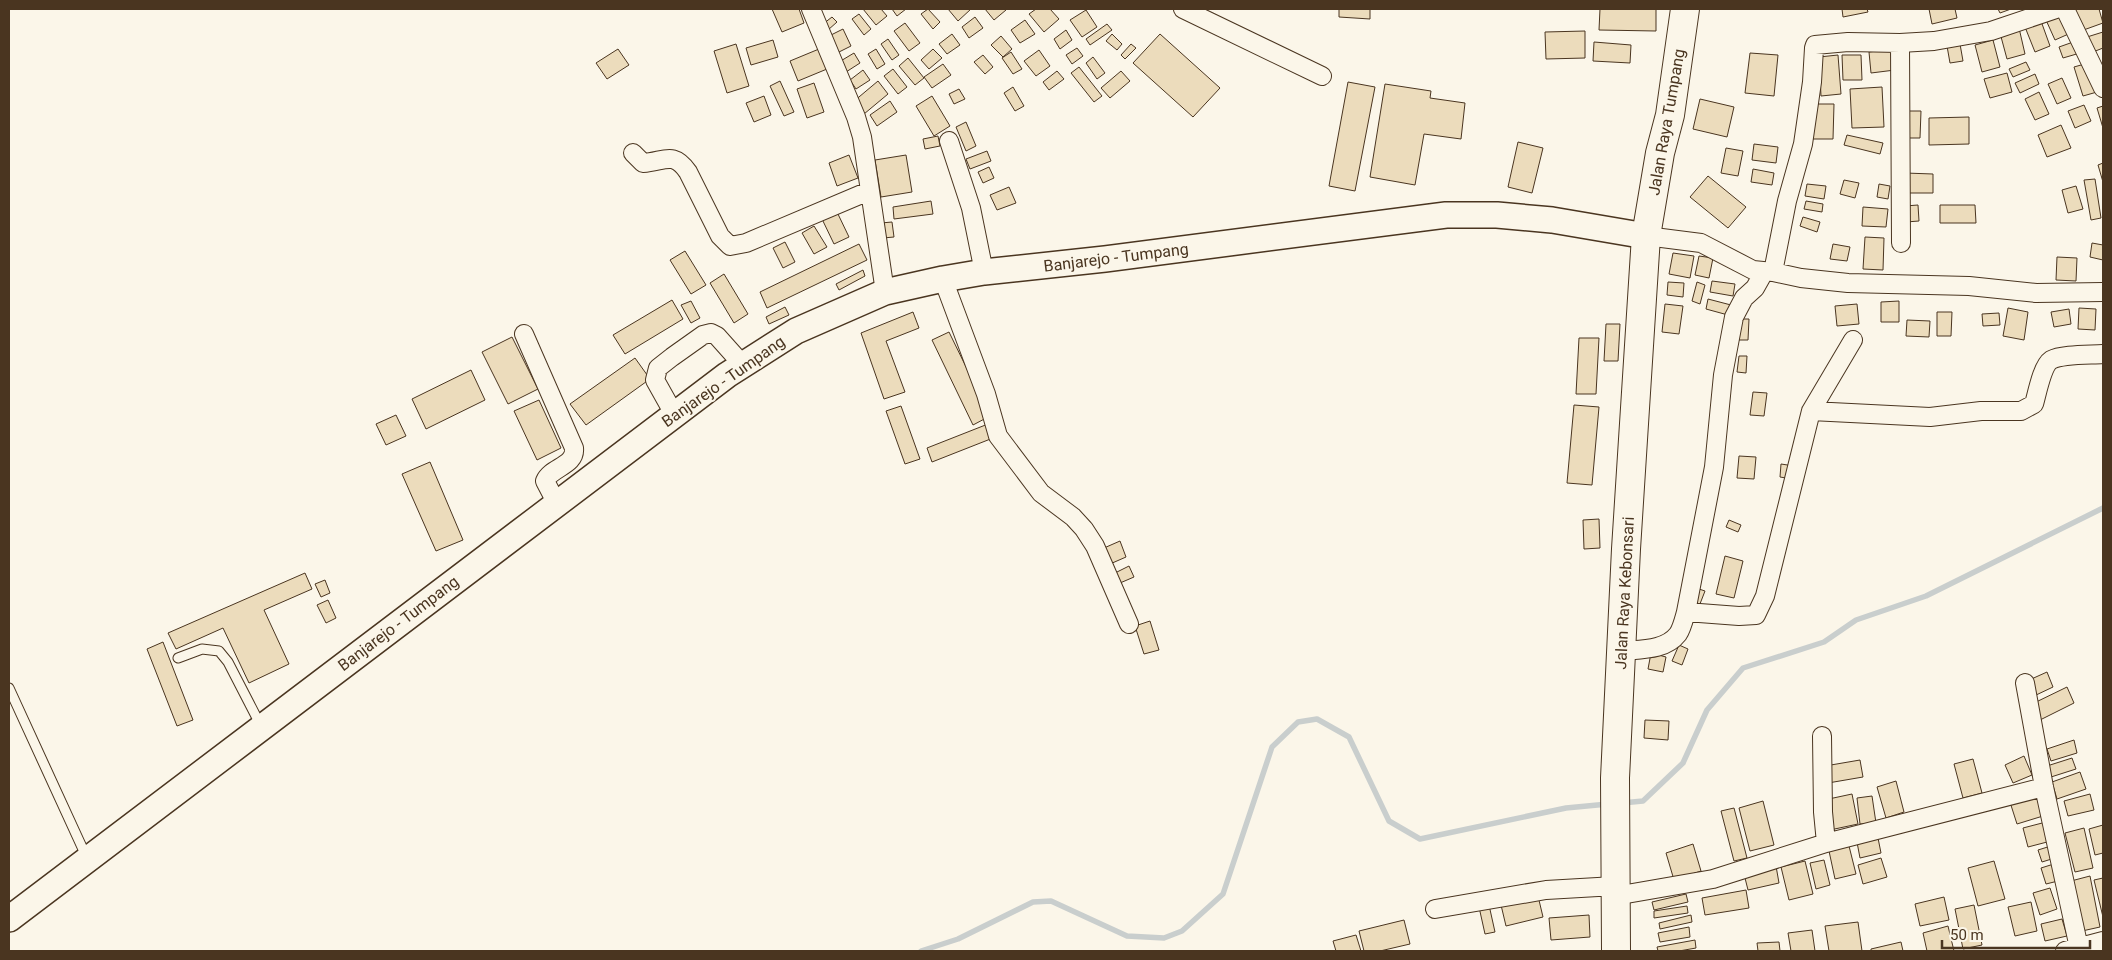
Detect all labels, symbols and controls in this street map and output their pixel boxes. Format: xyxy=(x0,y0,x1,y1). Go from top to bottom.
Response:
street label: Jalan Raya Tumpang xyxy=(1644,47,1689,197)
street label: Banjarejo - Tumpang xyxy=(1042,239,1190,276)
street label: Banjarejo - Tumpang xyxy=(658,332,789,431)
street label: Jalan Raya Kebonsari xyxy=(1611,516,1638,670)
street label: Banjarejo - Tumpang xyxy=(334,572,462,675)
scale bar xyxy=(1942,918,2090,950)
text: 50 m xyxy=(1950,926,1984,944)

